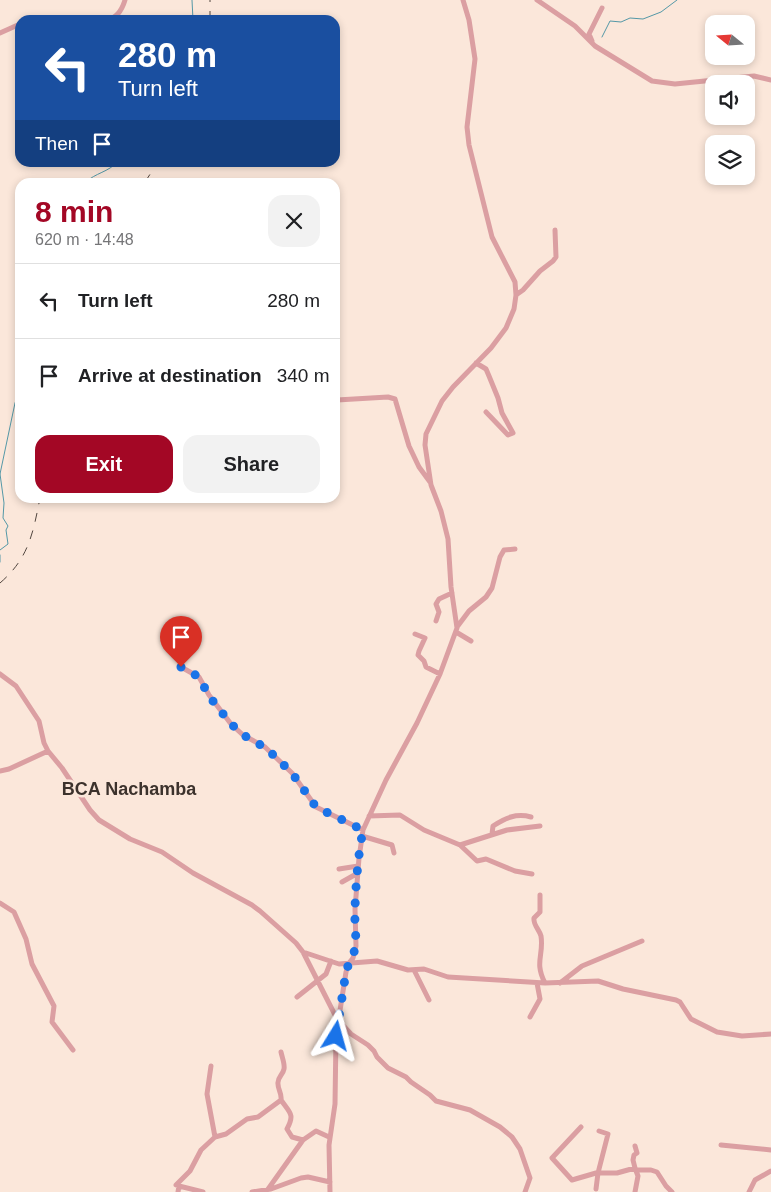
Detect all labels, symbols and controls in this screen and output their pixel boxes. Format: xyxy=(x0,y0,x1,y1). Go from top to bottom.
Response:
north arrow xyxy=(705,15,755,65)
map controls xyxy=(705,15,755,185)
icon: left xyxy=(35,35,100,100)
text: 280 m xyxy=(118,35,217,74)
button: sound xyxy=(705,75,755,125)
text: Turn left xyxy=(118,76,198,101)
icon: arrive xyxy=(88,130,116,158)
text: Then xyxy=(35,133,78,154)
button: layers xyxy=(705,135,755,185)
text: 8 min xyxy=(35,195,113,228)
button: close xyxy=(268,195,320,247)
text: 620 m · 14:48 xyxy=(35,231,134,248)
icon: left xyxy=(35,287,63,315)
text: Turn left xyxy=(78,290,153,311)
text: 280 m xyxy=(267,290,320,311)
icon: arrive xyxy=(35,362,63,390)
text: Arrive at destination xyxy=(78,365,262,386)
text: 340 m xyxy=(277,365,330,386)
button: Exit xyxy=(35,435,173,493)
button: Share xyxy=(183,435,320,493)
pin xyxy=(160,616,202,667)
icon: arrive xyxy=(167,623,195,651)
district label: BCA Nachamba xyxy=(62,779,197,799)
position arrow xyxy=(309,1009,361,1061)

